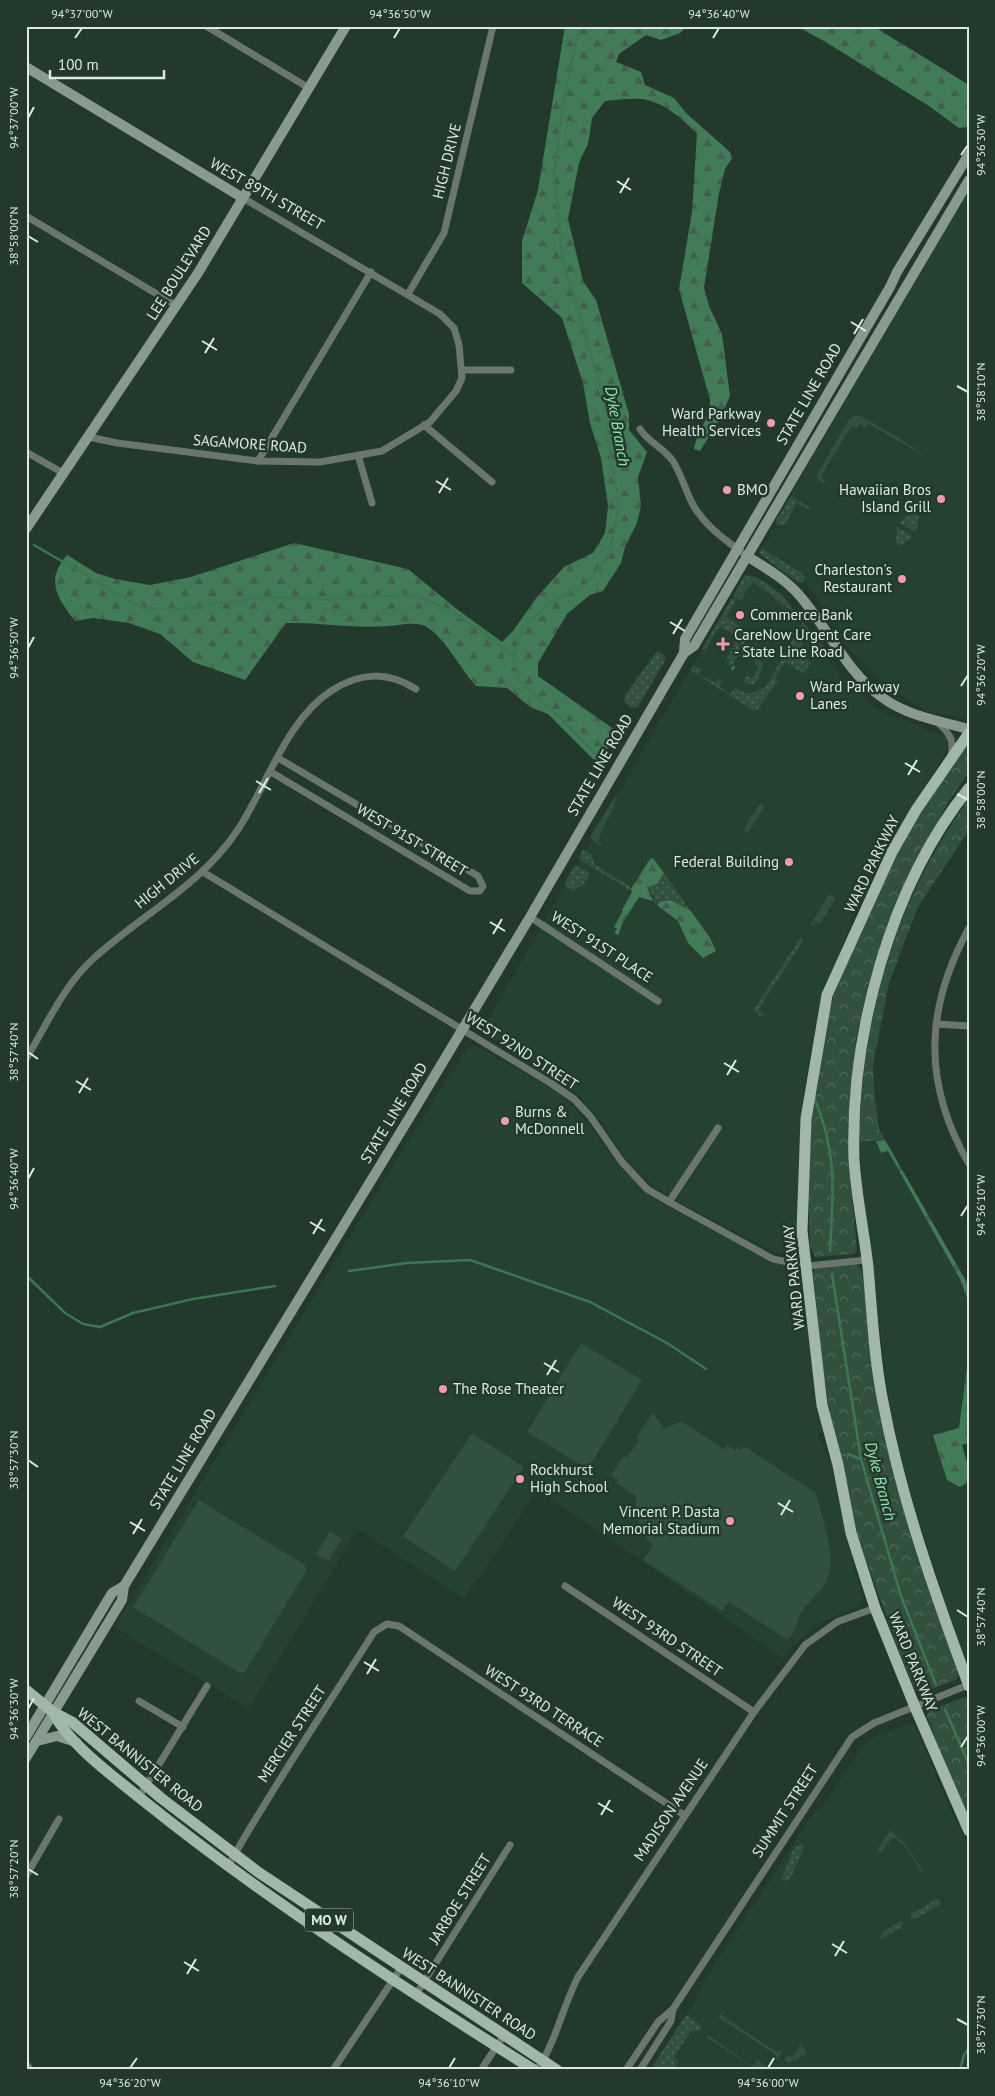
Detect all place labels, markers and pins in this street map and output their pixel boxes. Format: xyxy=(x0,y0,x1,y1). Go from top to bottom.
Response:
place label: Ward Parkway Health Services xyxy=(662,404,761,440)
marker: Ward Parkway Health Services xyxy=(765,417,777,429)
place label: BMO xyxy=(737,480,768,499)
place label: Hawaiian Bros Island Grill xyxy=(839,480,932,516)
marker: BMO xyxy=(721,484,733,496)
marker: Hawaiian Bros Island Grill xyxy=(935,493,947,505)
place label: Charleston's Restaurant xyxy=(815,560,892,596)
marker: Charleston's Restaurant xyxy=(896,573,908,585)
place label: Commerce Bank xyxy=(750,605,854,624)
marker: Commerce Bank xyxy=(734,609,746,621)
place label: CareNow Urgent Care - State Line Road xyxy=(734,625,871,661)
marker: CareNow Urgent Care - State Line Road xyxy=(716,637,730,651)
place label: Ward Parkway Lanes xyxy=(810,677,899,713)
marker: Ward Parkway Lanes xyxy=(794,690,806,702)
place label: Federal Building xyxy=(673,852,779,871)
marker: Federal Building xyxy=(783,856,795,868)
place label: Burns & McDonnell xyxy=(515,1102,585,1138)
marker: Burns & McDonnell xyxy=(499,1115,511,1127)
place label: The Rose Theater xyxy=(453,1379,564,1398)
marker: The Rose Theater xyxy=(437,1383,449,1395)
place label: Rockhurst High School xyxy=(530,1460,608,1496)
marker: Rockhurst High School xyxy=(514,1473,526,1485)
place label: Vincent P. Dasta Memorial Stadium xyxy=(603,1502,720,1538)
marker: Vincent P. Dasta Memorial Stadium xyxy=(724,1515,736,1527)

